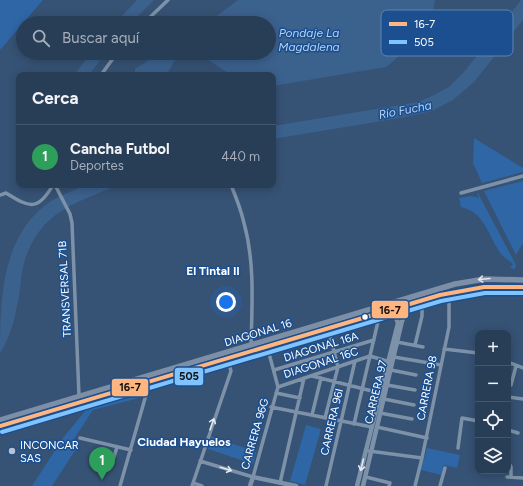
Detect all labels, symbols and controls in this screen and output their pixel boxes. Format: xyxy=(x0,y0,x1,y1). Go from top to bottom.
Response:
legend xyxy=(381,10,513,56)
search box xyxy=(16,16,276,60)
text: 16-7 xyxy=(414,18,435,31)
water label: Pondaje La Magdalena xyxy=(278,26,340,54)
icon: search xyxy=(30,27,52,49)
text: Buscar aquí xyxy=(62,29,139,47)
text: 505 xyxy=(414,36,434,49)
text: Cerca xyxy=(32,88,79,108)
water label: Río Fucha xyxy=(377,98,433,122)
text: Cancha Futbol xyxy=(70,140,170,158)
text: 1 xyxy=(42,149,48,164)
text: 440 m xyxy=(221,149,260,164)
text: Deportes xyxy=(70,158,124,173)
street label: TRANSVERSAL 71B xyxy=(56,240,74,338)
district label: El Tintal II xyxy=(186,264,240,278)
one-way arrow xyxy=(478,276,491,283)
your location xyxy=(216,292,236,312)
line badge: 16-7 xyxy=(371,300,409,319)
text: 16-7 xyxy=(379,304,401,317)
unlabelled marker xyxy=(360,312,370,322)
street label: DIAGONAL 16 xyxy=(223,317,293,349)
street label: DIAGONAL 16A xyxy=(282,329,360,365)
map controls xyxy=(475,330,511,474)
button: + xyxy=(475,330,511,366)
street label: DIAGONAL 16C xyxy=(282,345,360,381)
street label: CARRERA 98 xyxy=(414,354,440,421)
street label: CARRERA 97 xyxy=(362,359,390,425)
button: − xyxy=(475,366,511,402)
line badge: 505 xyxy=(174,367,204,386)
text: 505 xyxy=(179,370,199,383)
line badge: 16-7 xyxy=(111,378,149,397)
text: 16-7 xyxy=(119,381,141,394)
street label: CARRERA 96I xyxy=(318,387,346,457)
street label: CARRERA 96G xyxy=(239,397,271,471)
button: locate xyxy=(475,402,511,438)
one-way arrow xyxy=(209,417,216,430)
district label: Ciudad Hayuelos xyxy=(137,435,231,449)
button: layers xyxy=(475,438,511,474)
place label: INCONCAR SAS xyxy=(20,439,79,465)
marker: INCONCAR SAS xyxy=(7,446,17,456)
pin: 1 xyxy=(89,447,115,480)
one-way arrow xyxy=(358,458,365,471)
one-way arrow xyxy=(220,466,233,473)

